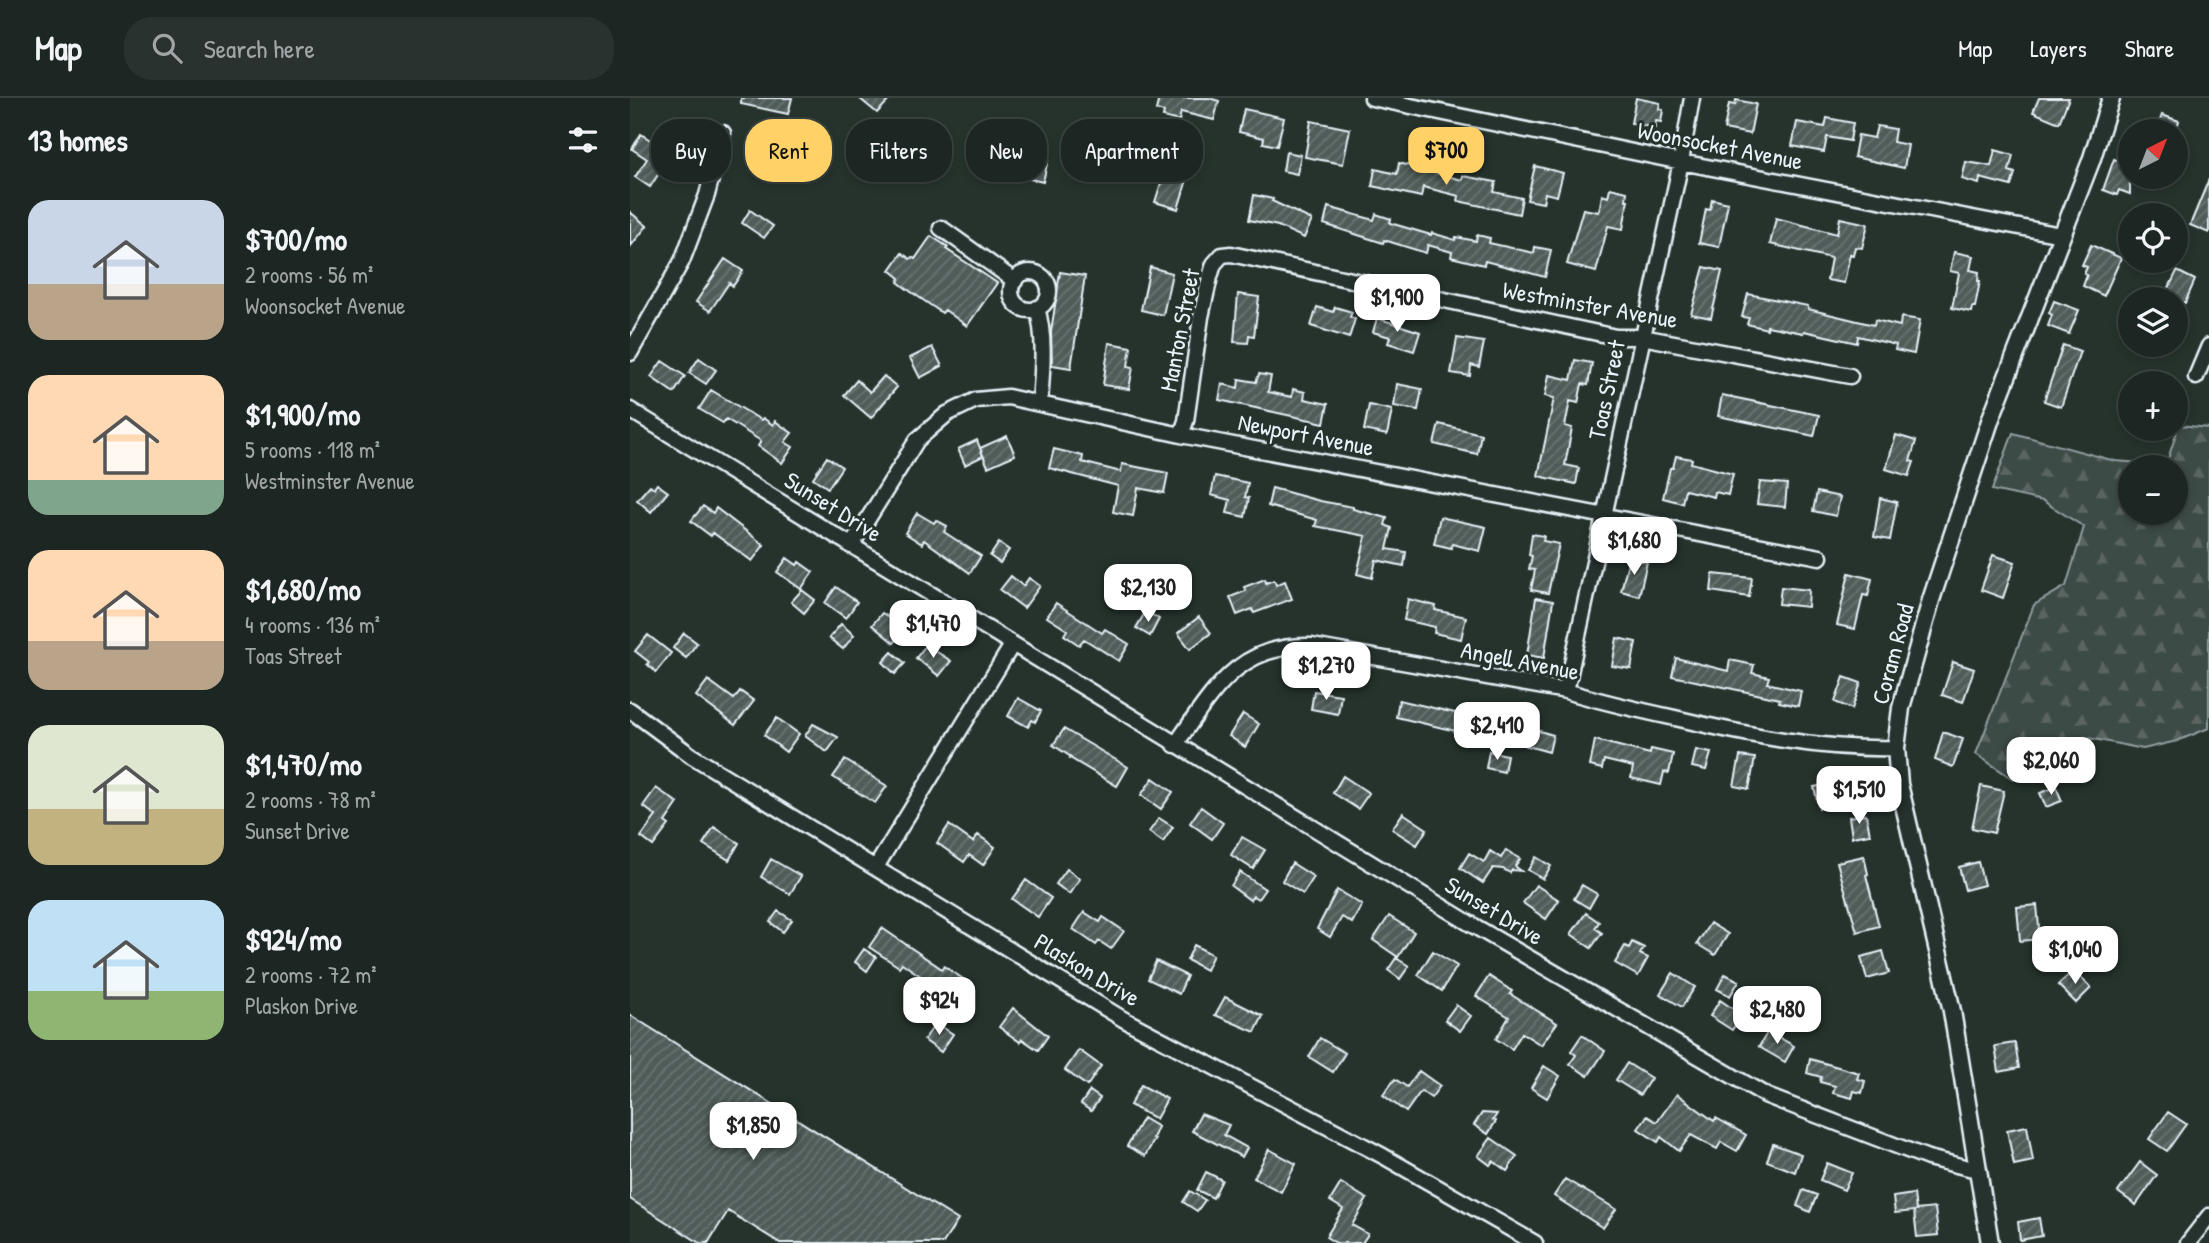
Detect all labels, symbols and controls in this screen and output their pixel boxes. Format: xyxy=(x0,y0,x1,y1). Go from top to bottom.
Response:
search box xyxy=(124,17,614,80)
text: Map xyxy=(35,26,82,70)
icon: search xyxy=(148,29,186,67)
text: Search here xyxy=(204,31,315,66)
text: Map xyxy=(1958,32,1992,64)
text: Layers xyxy=(2030,32,2087,64)
text: Share xyxy=(2125,32,2174,64)
street label: Woonsocket Avenue xyxy=(1635,113,1806,177)
chip: Buy xyxy=(651,119,731,182)
chip: Rent xyxy=(745,119,832,182)
chip: Filters xyxy=(846,119,952,182)
chip: New xyxy=(966,119,1047,182)
chip: Apartment xyxy=(1061,119,1203,182)
north arrow xyxy=(2118,119,2188,189)
map controls xyxy=(2118,119,2188,525)
text: 13 homes xyxy=(28,120,128,160)
icon: filters xyxy=(564,121,602,159)
pin: $700 xyxy=(1405,127,1487,187)
text: $700 xyxy=(1424,134,1468,165)
button: locate xyxy=(2118,203,2188,273)
text: $700/mo xyxy=(245,219,347,259)
icon: home xyxy=(84,228,168,312)
text: 2 rooms · 56 m² xyxy=(245,259,373,290)
street label: Manton Street xyxy=(1151,265,1207,394)
street label: Westminster Avenue xyxy=(1500,273,1681,335)
pin: $1,900 xyxy=(1340,274,1454,334)
text: $1,900 xyxy=(1370,281,1424,312)
button: layers xyxy=(2118,287,2188,357)
text: Woonsocket Avenue xyxy=(245,290,405,321)
street label: Toas Street xyxy=(1580,336,1632,442)
button: + xyxy=(2118,371,2188,441)
text: $1,900/mo xyxy=(245,394,360,434)
icon: home xyxy=(84,403,168,487)
street label: Newport Avenue xyxy=(1236,405,1377,463)
text: 5 rooms · 118 m² xyxy=(245,434,380,465)
button: − xyxy=(2118,455,2188,525)
street label: Sunset Drive xyxy=(779,464,889,549)
text: Westminster Avenue xyxy=(245,465,415,496)
pin: $1,680 xyxy=(1577,518,1691,577)
text: $1,680 xyxy=(1607,524,1661,555)
pin: $2,130 xyxy=(1091,564,1205,624)
text: $1,680/mo xyxy=(245,569,361,609)
text: $2,130 xyxy=(1120,571,1176,602)
icon: home xyxy=(84,578,168,662)
street label: Coram Road xyxy=(1863,600,1921,707)
pin: $1,470 xyxy=(876,601,990,660)
text: $1,470 xyxy=(906,607,960,638)
text: 4 rooms · 136 m² xyxy=(245,609,380,640)
street label: Angell Avenue xyxy=(1458,633,1582,687)
text: Toas Street xyxy=(245,640,342,671)
pin: $1,270 xyxy=(1269,642,1383,702)
text: $1,270 xyxy=(1297,649,1355,680)
pin: $2,410 xyxy=(1440,702,1554,762)
text: $2,410 xyxy=(1470,709,1524,740)
pin: $2,060 xyxy=(1994,738,2108,797)
text: $1,470/mo xyxy=(245,744,362,784)
text: $2,060 xyxy=(2023,744,2079,775)
icon: home xyxy=(84,753,168,837)
pin: $1,510 xyxy=(1802,766,1916,826)
text: $1,510 xyxy=(1832,773,1886,804)
text: 2 rooms · 78 m² xyxy=(245,784,376,815)
text: Sunset Drive xyxy=(245,815,350,846)
street label: Sunset Drive xyxy=(1439,868,1550,952)
text: $924/mo xyxy=(245,919,342,959)
street label: Plaskon Drive xyxy=(1029,925,1147,1013)
pin: $1,040 xyxy=(2018,926,2132,986)
icon: home xyxy=(84,928,168,1012)
text: $1,040 xyxy=(2048,933,2102,964)
text: 2 rooms · 72 m² xyxy=(245,959,377,990)
pin: $924 xyxy=(898,978,980,1037)
text: $924 xyxy=(919,984,959,1015)
pin: $2,480 xyxy=(1720,986,1834,1046)
text: Plaskon Drive xyxy=(245,990,358,1021)
text: $2,480 xyxy=(1749,993,1805,1024)
pin: $1,850 xyxy=(696,1102,810,1162)
text: $1,850 xyxy=(726,1109,780,1140)

